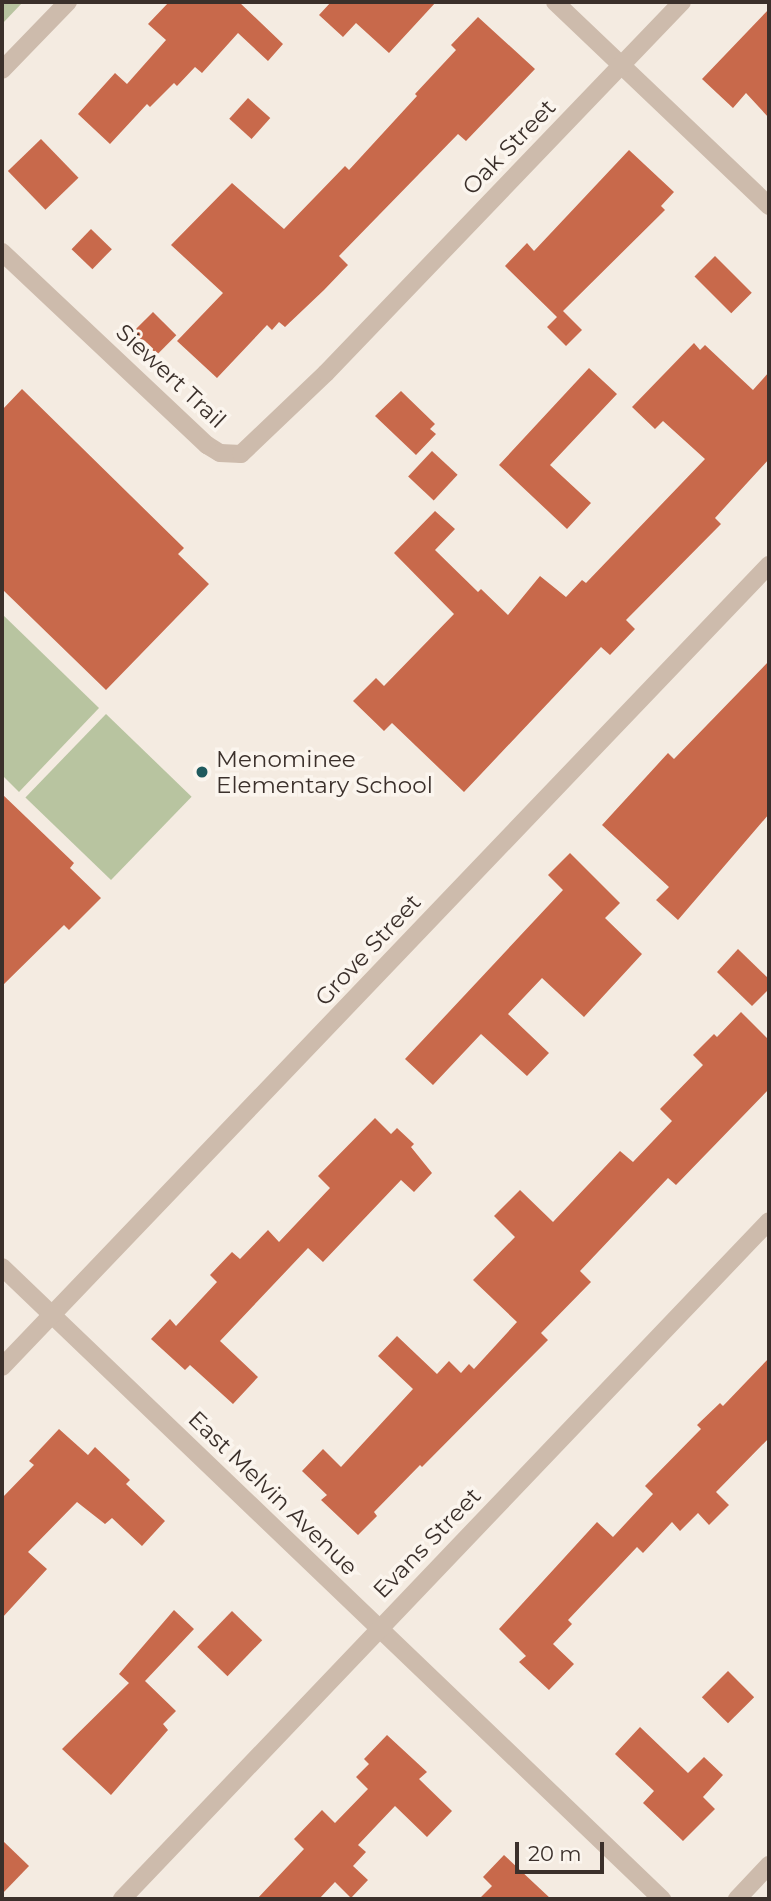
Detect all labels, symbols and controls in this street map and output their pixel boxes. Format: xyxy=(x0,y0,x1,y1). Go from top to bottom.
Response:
street label: Oak Street xyxy=(457,93,561,201)
street label: Siewert Trail xyxy=(110,318,232,434)
place label: Menominee Elementary School xyxy=(216,745,433,799)
marker: Menominee Elementary School xyxy=(194,764,210,780)
street label: Grove Street xyxy=(309,889,427,1011)
street label: East Melvin Avenue xyxy=(183,1405,363,1581)
street label: Evans Street xyxy=(367,1482,487,1604)
scale bar xyxy=(519,1828,608,1872)
text: 20 m xyxy=(528,1841,582,1866)

